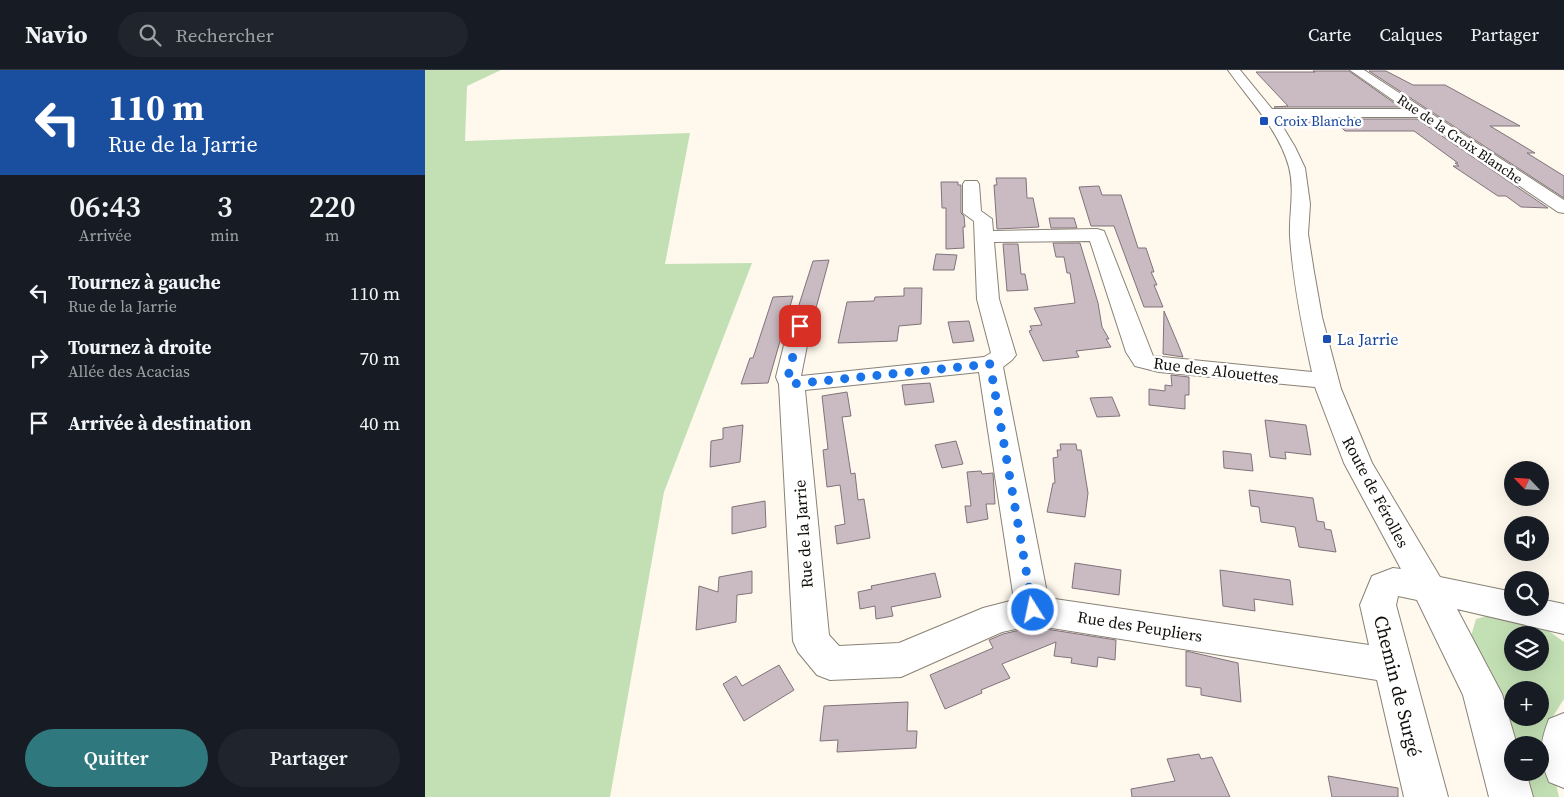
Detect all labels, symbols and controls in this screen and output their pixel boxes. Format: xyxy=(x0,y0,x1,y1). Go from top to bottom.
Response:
search box xyxy=(118,12,468,57)
text: Navio xyxy=(25,18,88,51)
icon: search xyxy=(136,21,164,49)
text: Rechercher xyxy=(176,22,274,48)
text: Carte xyxy=(1308,22,1351,47)
text: Calques xyxy=(1379,22,1443,47)
text: Partager xyxy=(1471,22,1539,47)
text: 110 m xyxy=(108,84,204,132)
street label: Rue de la Croix Blanche xyxy=(1393,89,1527,189)
icon: left xyxy=(25,90,90,155)
place label: Croix Blanche xyxy=(1274,111,1362,131)
marker: Croix Blanche xyxy=(1258,115,1270,127)
text: Rue de la Jarrie xyxy=(108,129,258,159)
text: 06:43 xyxy=(69,186,141,227)
text: 3 xyxy=(217,186,233,227)
text: 220 xyxy=(309,186,356,227)
text: Arrivée xyxy=(79,224,132,246)
text: min xyxy=(210,224,239,246)
text: m xyxy=(325,224,339,246)
text: Tournez à gauche xyxy=(68,269,221,295)
icon: left xyxy=(25,279,53,307)
text: 110 m xyxy=(350,280,400,306)
text: Rue de la Jarrie xyxy=(68,295,177,317)
pin xyxy=(779,305,821,347)
icon: arrive xyxy=(786,312,814,340)
place label: La Jarrie xyxy=(1337,328,1399,350)
marker: La Jarrie xyxy=(1321,333,1333,345)
text: Tournez à droite xyxy=(68,334,211,360)
icon: right xyxy=(25,344,53,372)
text: 70 m xyxy=(359,345,400,371)
street label: Rue des Alouettes xyxy=(1152,351,1280,389)
text: Allée des Acacias xyxy=(68,360,190,382)
icon: arrive xyxy=(25,409,53,437)
text: Arrivée à destination xyxy=(68,410,251,436)
text: 40 m xyxy=(359,410,400,436)
street label: Route de Férolles xyxy=(1337,433,1415,551)
north arrow xyxy=(1504,461,1549,506)
map controls xyxy=(1504,461,1549,781)
street label: Rue de la Jarrie xyxy=(788,479,818,589)
button: sound xyxy=(1504,516,1549,561)
button: search xyxy=(1504,571,1549,616)
position arrow xyxy=(1006,583,1058,635)
street label: Rue des Peupliers xyxy=(1076,605,1204,647)
street label: Chemin de Surgé xyxy=(1368,613,1428,759)
button: layers xyxy=(1504,626,1549,671)
button: + xyxy=(1504,681,1549,726)
button: Quitter xyxy=(25,729,208,787)
button: Partager xyxy=(218,729,400,787)
button: − xyxy=(1504,736,1549,781)

